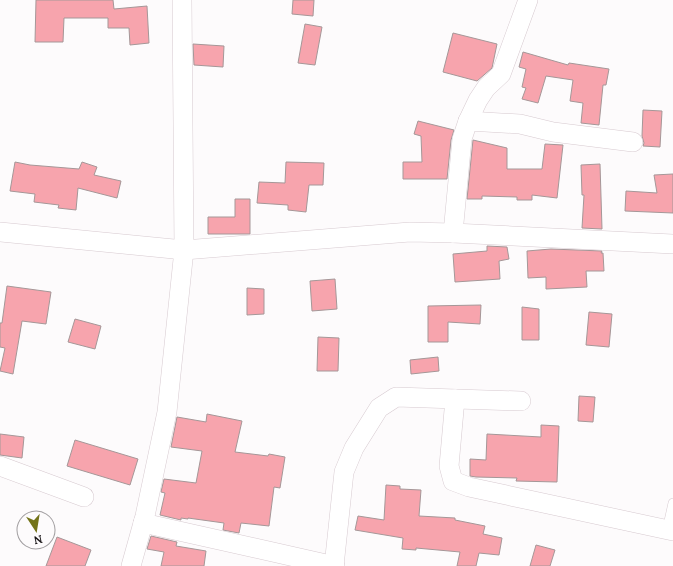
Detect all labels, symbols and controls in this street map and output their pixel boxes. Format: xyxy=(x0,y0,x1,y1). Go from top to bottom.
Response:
north arrow xyxy=(16,510,56,550)
text: N xyxy=(32,532,44,548)

